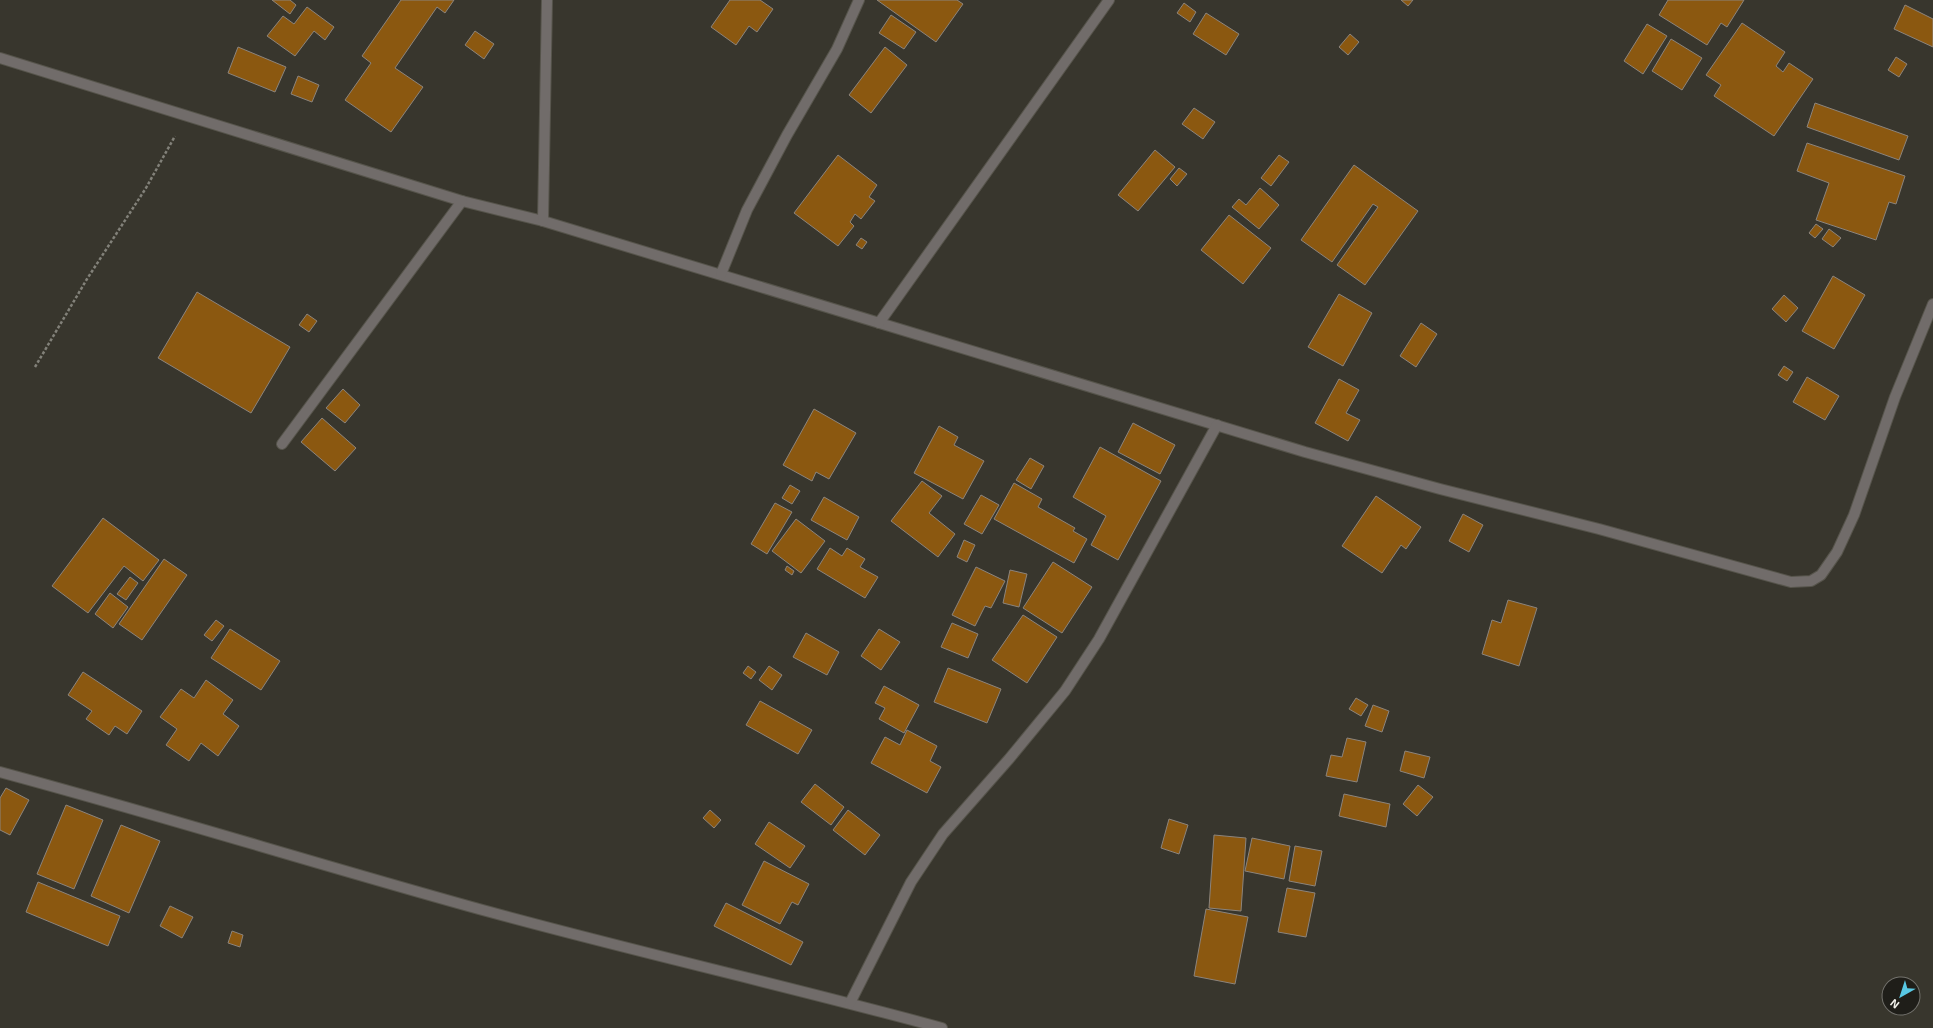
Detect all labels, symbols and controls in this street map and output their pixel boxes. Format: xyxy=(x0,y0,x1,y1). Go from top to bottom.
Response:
north arrow xyxy=(1881,976,1921,1016)
text: N xyxy=(1887,997,1902,1012)

